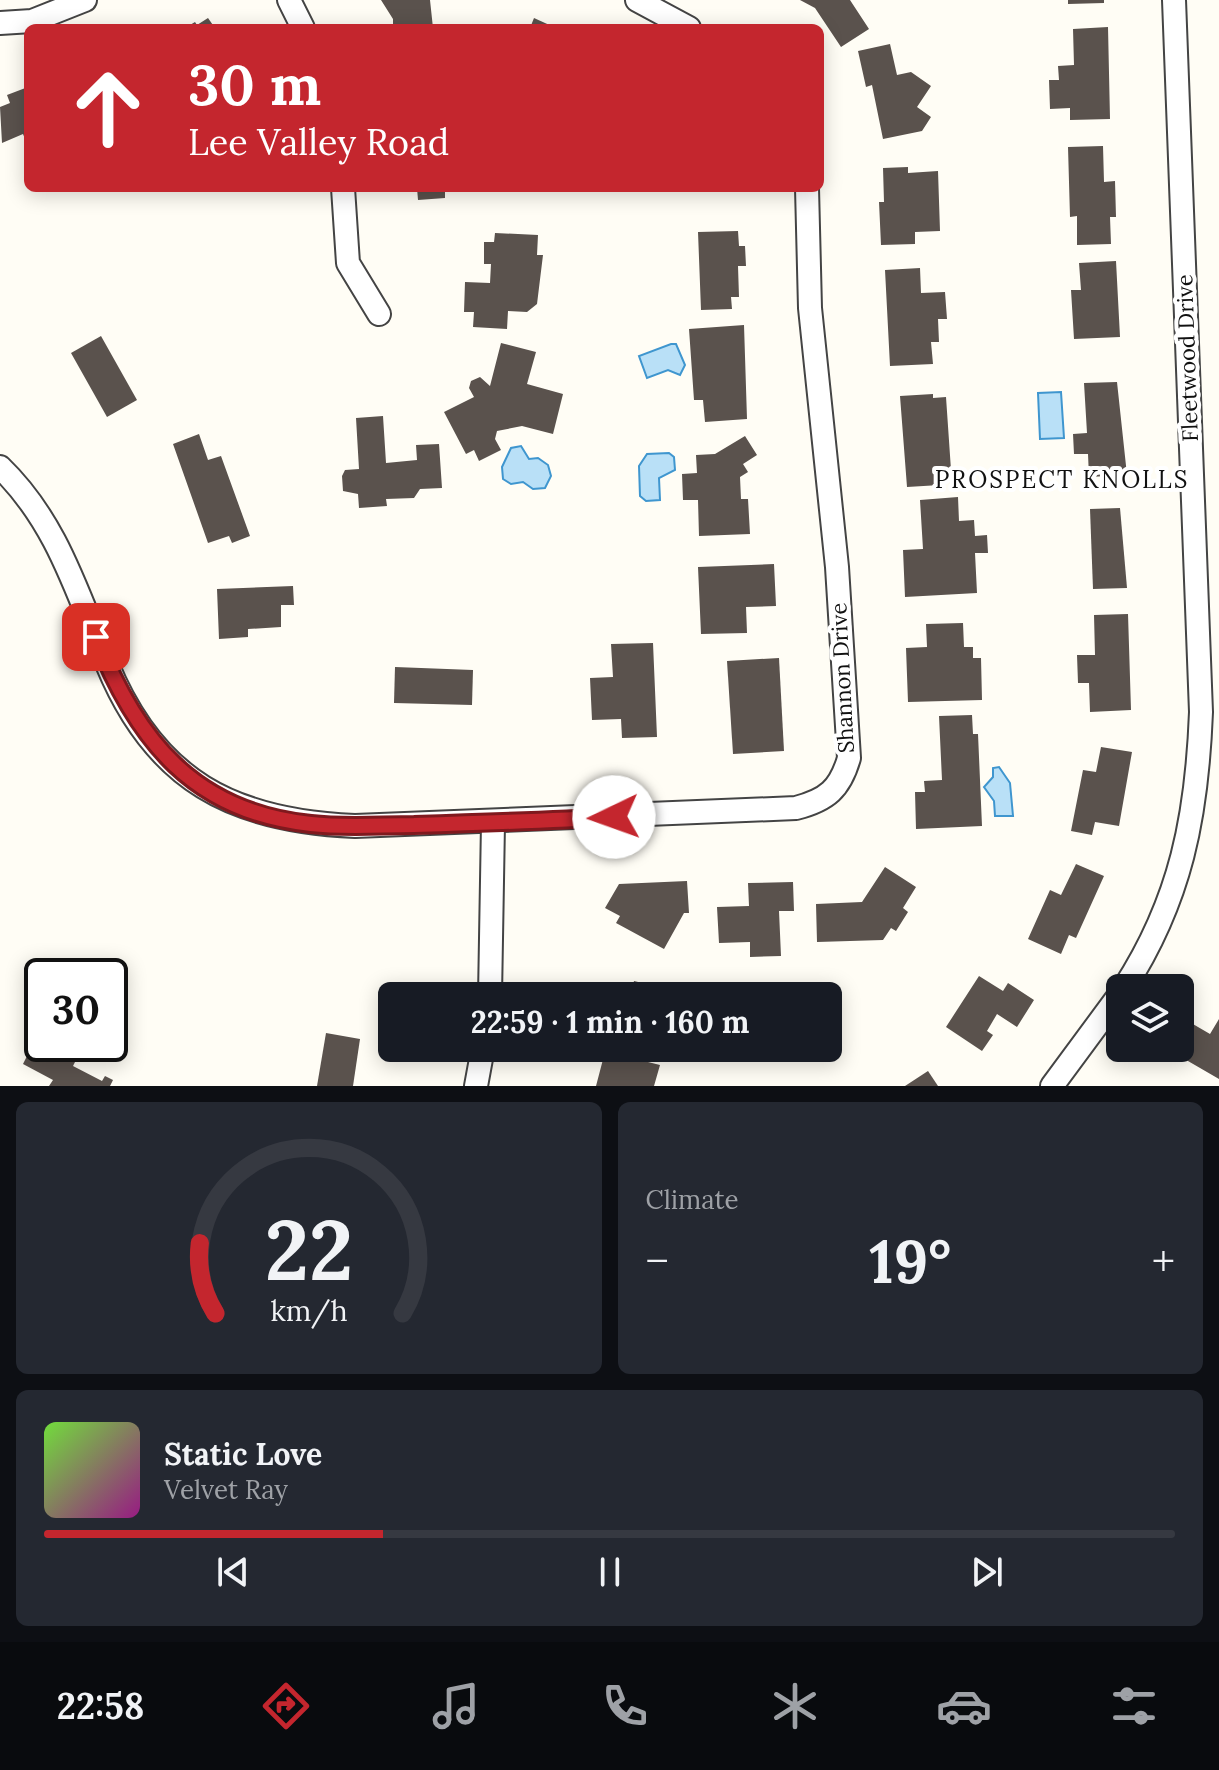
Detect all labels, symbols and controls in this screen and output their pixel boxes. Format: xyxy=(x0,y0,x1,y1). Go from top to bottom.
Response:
text: 30 m xyxy=(188,49,321,120)
icon: ahead xyxy=(56,56,160,160)
text: Lee Valley Road xyxy=(188,119,449,165)
street label: Fleetwood Drive xyxy=(1170,274,1204,442)
district label: PROSPECT KNOLLS xyxy=(935,464,1189,495)
street label: Shannon Drive xyxy=(824,602,860,754)
pin xyxy=(62,603,130,671)
icon: arrive xyxy=(74,615,118,659)
position arrow xyxy=(572,775,656,859)
speed limit sign: 30 xyxy=(24,958,128,1062)
map controls xyxy=(1106,974,1194,1062)
button: layers xyxy=(1106,974,1194,1062)
text: 22:59 · 1 min · 160 m xyxy=(471,1003,749,1041)
text: Climate xyxy=(646,1183,739,1216)
text: 22 xyxy=(264,1196,353,1303)
text: 19° xyxy=(869,1223,951,1299)
text: − xyxy=(646,1233,669,1289)
text: + xyxy=(1152,1233,1175,1289)
text: km/h xyxy=(270,1292,347,1329)
text: Static Love xyxy=(164,1435,322,1473)
text: Velvet Ray xyxy=(164,1473,288,1506)
icon: previous xyxy=(211,1550,255,1594)
icon: pause xyxy=(588,1550,632,1594)
icon: next xyxy=(965,1550,1009,1594)
icon: directions xyxy=(258,1678,314,1734)
icon: music xyxy=(428,1678,484,1734)
icon: phone xyxy=(597,1678,653,1734)
icon: climate xyxy=(767,1678,823,1734)
icon: car xyxy=(936,1678,992,1734)
icon: filters xyxy=(1106,1678,1162,1734)
text: 22:58 xyxy=(57,1683,144,1729)

